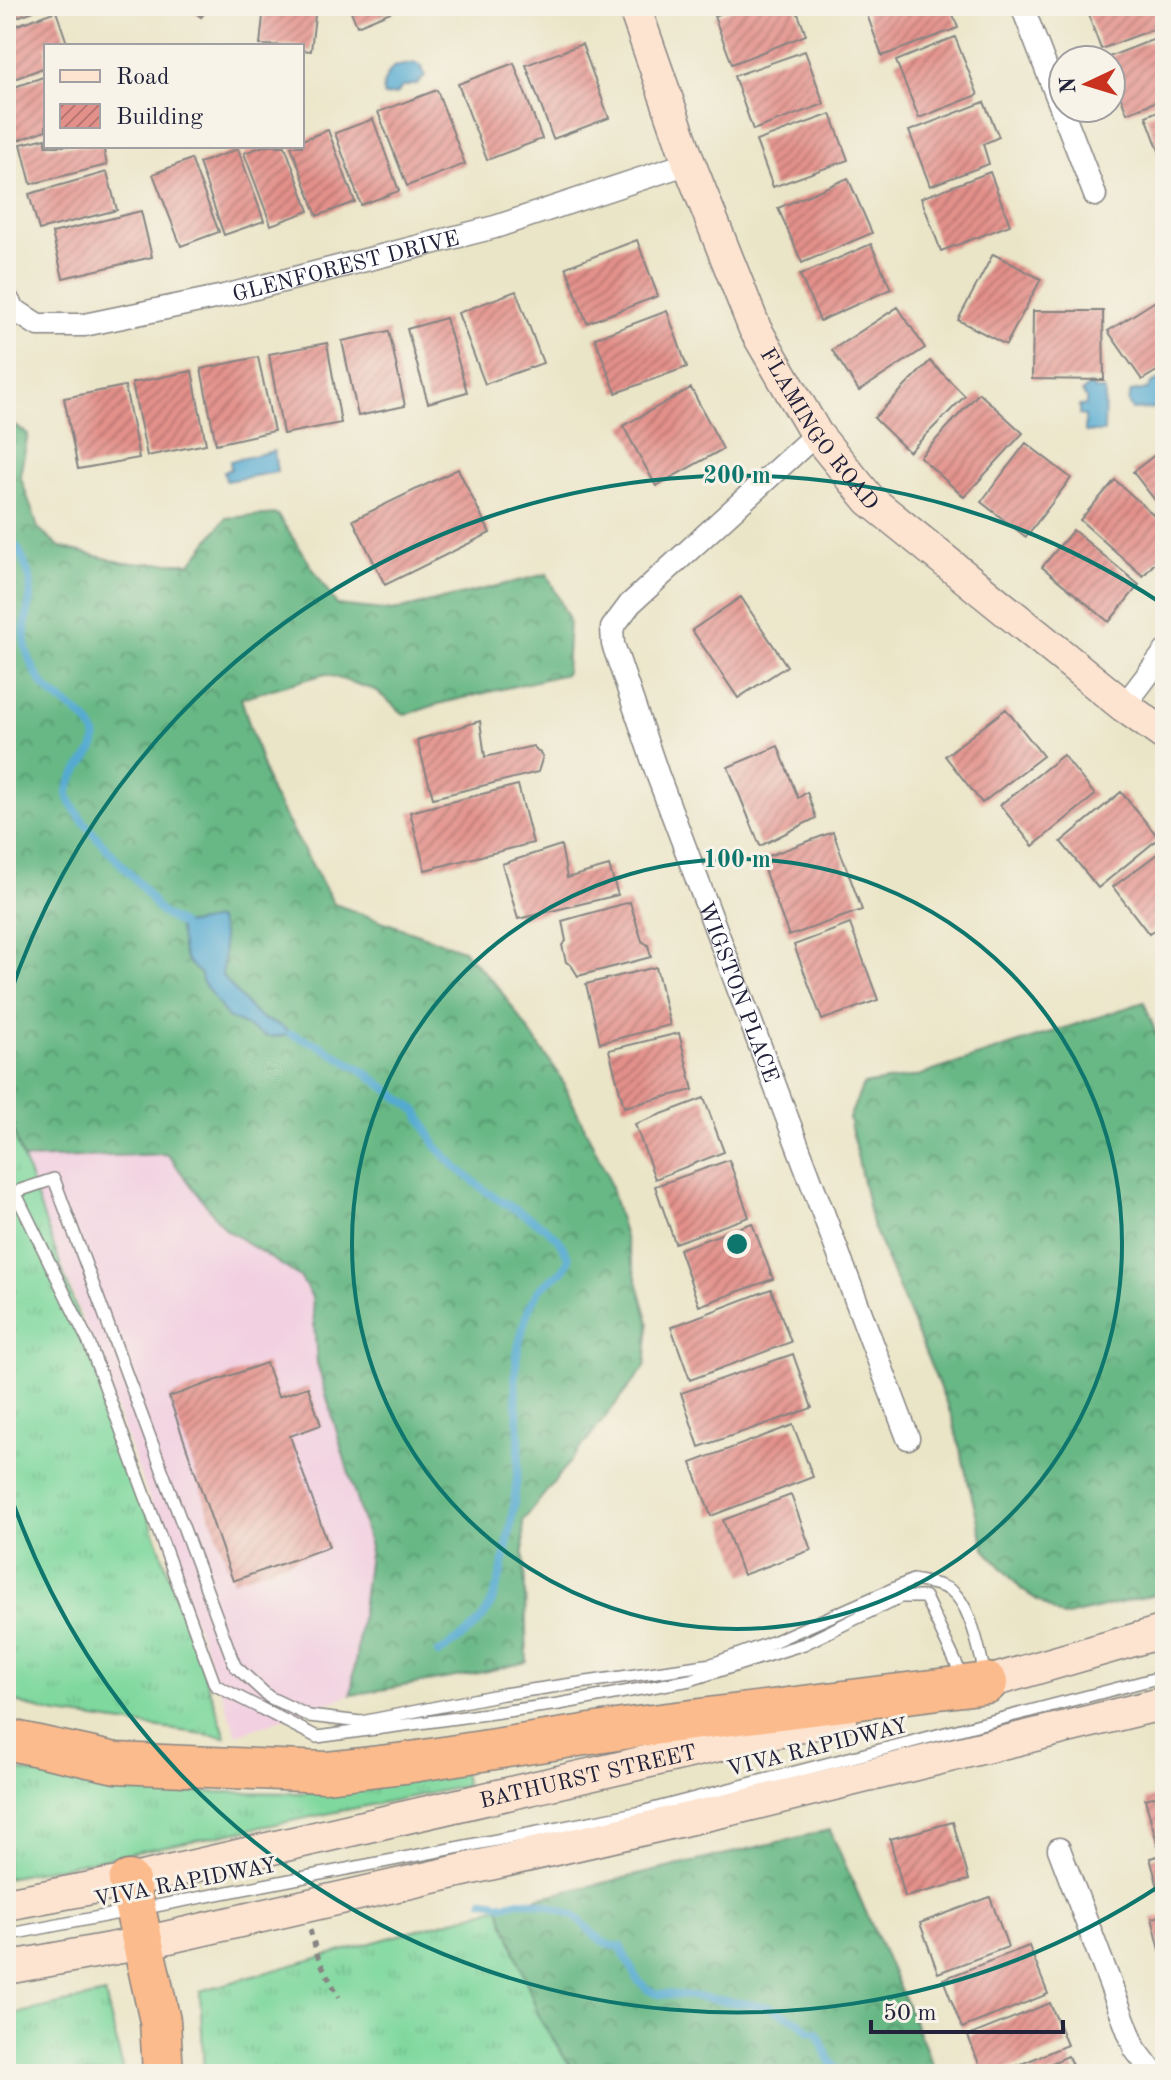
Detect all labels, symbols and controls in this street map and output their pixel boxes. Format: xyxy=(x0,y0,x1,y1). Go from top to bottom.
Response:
legend xyxy=(44,44,304,148)
north arrow xyxy=(1047,44,1127,124)
text: Road xyxy=(116,66,169,90)
text: N xyxy=(1057,76,1081,94)
text: Building xyxy=(116,106,203,130)
street label: GLENFOREST DRIVE xyxy=(230,228,462,306)
street label: FLAMINGO ROAD xyxy=(755,344,882,515)
text: 200 m xyxy=(703,465,771,489)
text: 100 m xyxy=(703,849,771,873)
street label: WIGSTON PLACE xyxy=(693,899,782,1086)
centre of rings xyxy=(723,1230,751,1258)
street label: VIVA RAPIDWAY xyxy=(725,1715,910,1781)
street label: BATHURST STREET xyxy=(478,1742,699,1813)
street label: VIVA RAPIDWAY xyxy=(92,1854,278,1911)
scale bar xyxy=(871,1984,1063,2034)
text: 50 m xyxy=(883,2002,937,2026)

